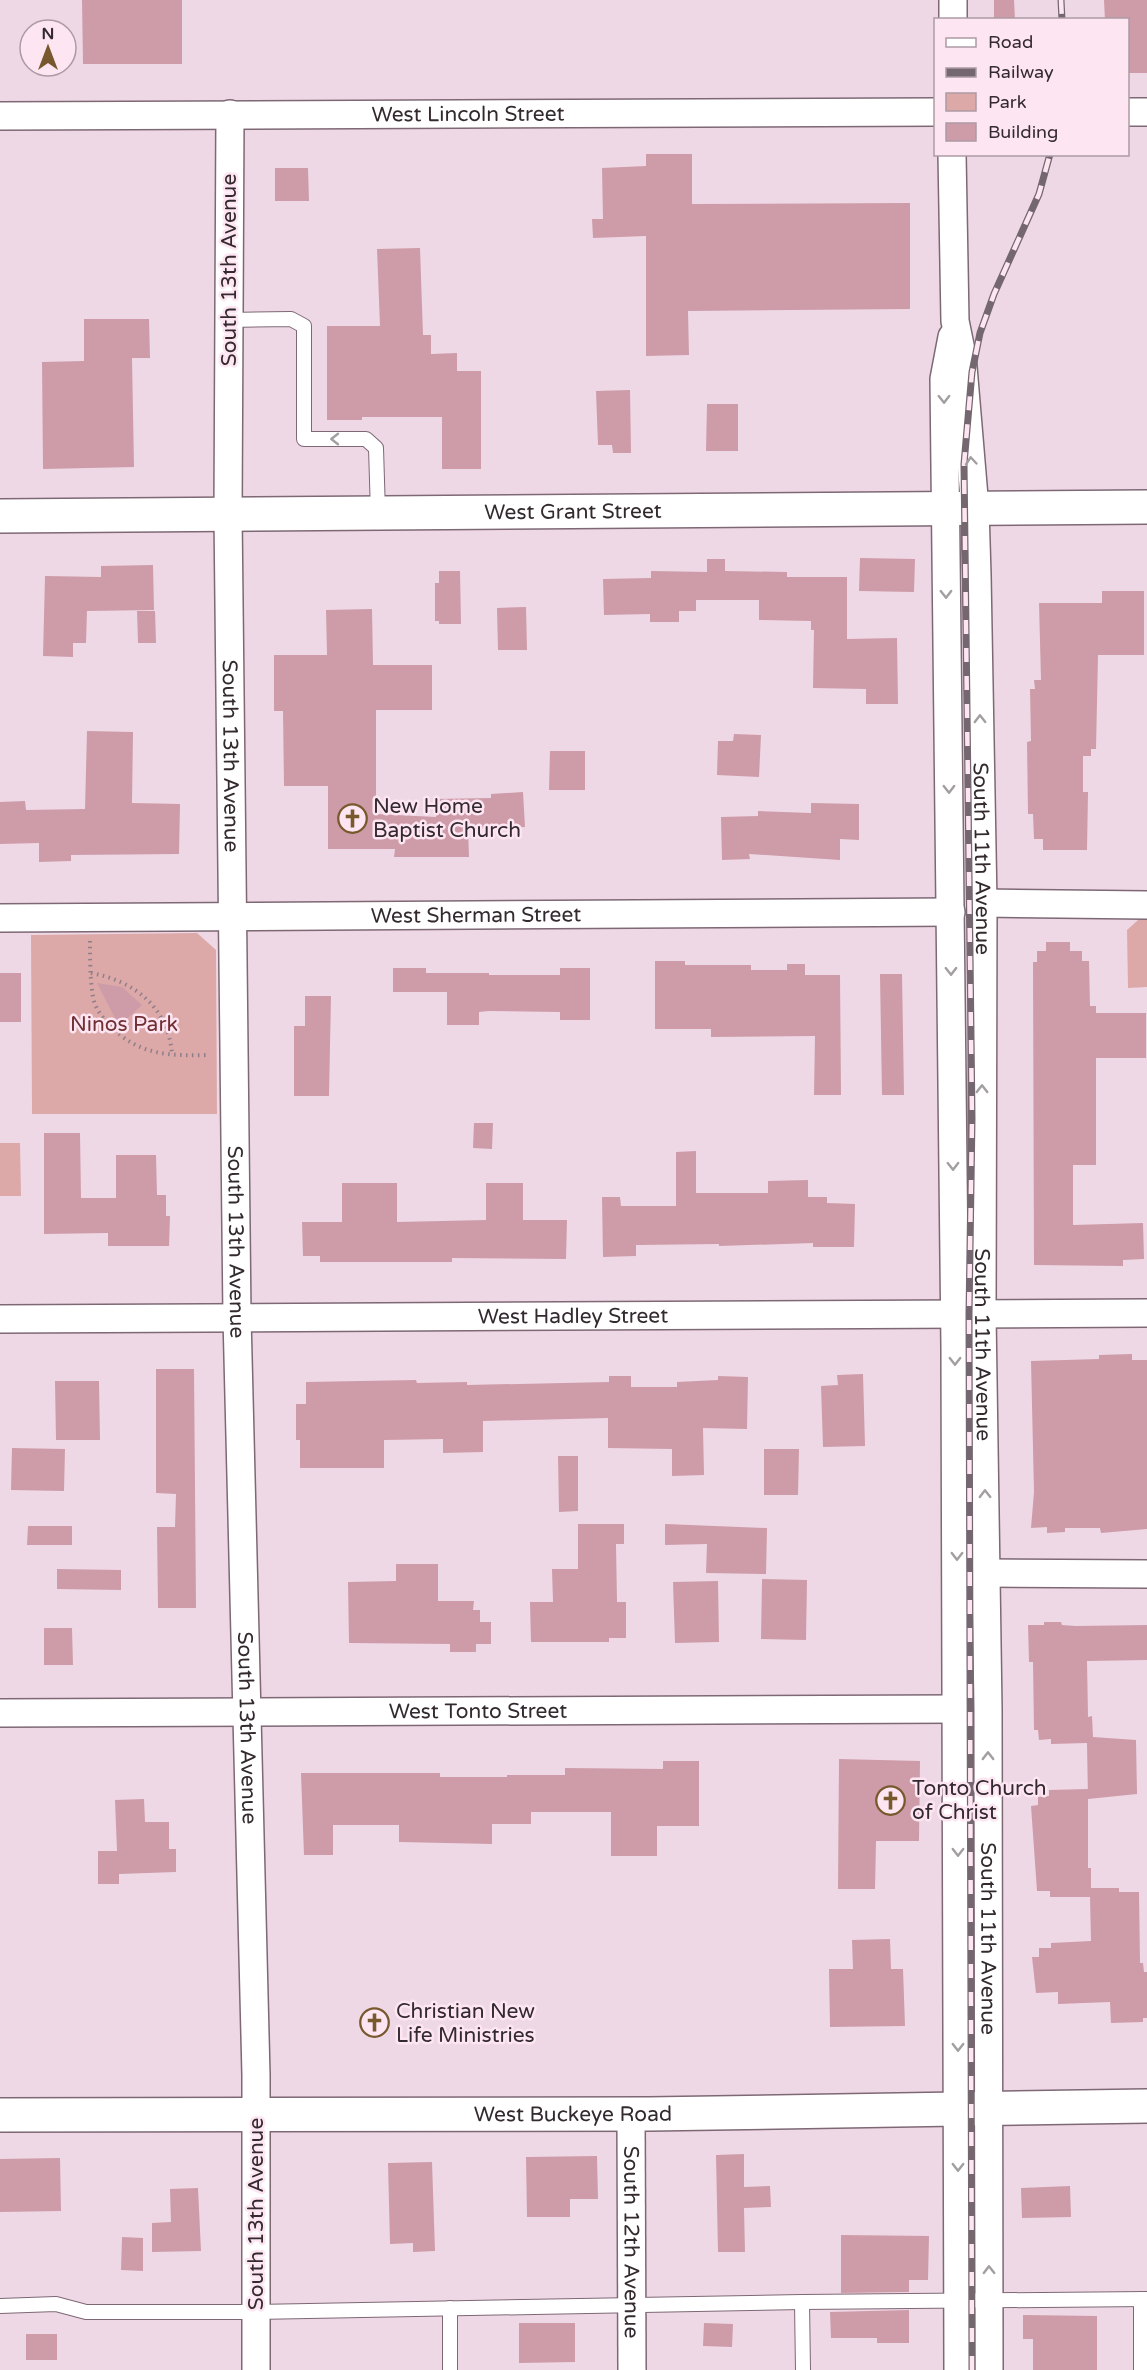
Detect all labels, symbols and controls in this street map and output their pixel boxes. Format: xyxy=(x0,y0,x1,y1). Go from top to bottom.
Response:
north arrow xyxy=(18,18,78,78)
legend xyxy=(934,18,1129,156)
text: N xyxy=(42,24,54,44)
text: Road xyxy=(988,31,1033,53)
text: Railway xyxy=(988,61,1054,83)
text: Park xyxy=(988,91,1027,113)
street label: West Lincoln Street xyxy=(371,102,565,127)
text: Building xyxy=(988,121,1058,143)
street label: South 13th Avenue xyxy=(217,174,242,366)
one-way arrow xyxy=(938,395,950,404)
one-way arrow xyxy=(331,433,340,445)
one-way arrow xyxy=(965,456,978,465)
street label: West Grant Street xyxy=(484,499,662,525)
one-way arrow xyxy=(940,590,953,599)
street label: South 13th Avenue xyxy=(217,659,244,853)
one-way arrow xyxy=(973,714,986,723)
street label: South 11th Avenue xyxy=(967,762,995,955)
one-way arrow xyxy=(943,784,955,793)
place label: New Home Baptist Church xyxy=(373,794,521,843)
church icon: New Home Baptist Church xyxy=(336,802,368,834)
street label: West Sherman Street xyxy=(371,902,581,929)
one-way arrow xyxy=(945,966,957,975)
park label: Ninos Park xyxy=(70,1012,178,1037)
one-way arrow xyxy=(976,1084,988,1093)
street label: South 13th Avenue xyxy=(222,1145,250,1339)
one-way arrow xyxy=(947,1161,960,1170)
street label: South 11th Avenue xyxy=(969,1248,996,1441)
street label: West Hadley Street xyxy=(478,1304,668,1330)
one-way arrow xyxy=(949,1356,961,1365)
one-way arrow xyxy=(978,1489,991,1498)
one-way arrow xyxy=(950,1551,963,1560)
street label: South 13th Avenue xyxy=(232,1631,262,1825)
street label: West Tonto Street xyxy=(389,1699,567,1724)
one-way arrow xyxy=(982,1751,994,1760)
place label: Tonto Church of Christ xyxy=(912,1776,1047,1825)
church icon: Tonto Church of Christ xyxy=(875,1784,907,1816)
street label: South 11th Avenue xyxy=(975,1842,1000,2035)
one-way arrow xyxy=(952,1847,964,1856)
place label: Christian New Life Ministries xyxy=(396,1999,535,2048)
church icon: Christian New Life Ministries xyxy=(359,2007,391,2039)
one-way arrow xyxy=(952,2042,964,2051)
street label: West Buckeye Road xyxy=(474,2102,672,2127)
street label: South 13th Avenue xyxy=(244,2118,269,2310)
street label: South 12th Avenue xyxy=(618,2146,644,2339)
one-way arrow xyxy=(952,2163,964,2172)
one-way arrow xyxy=(983,2265,995,2274)

